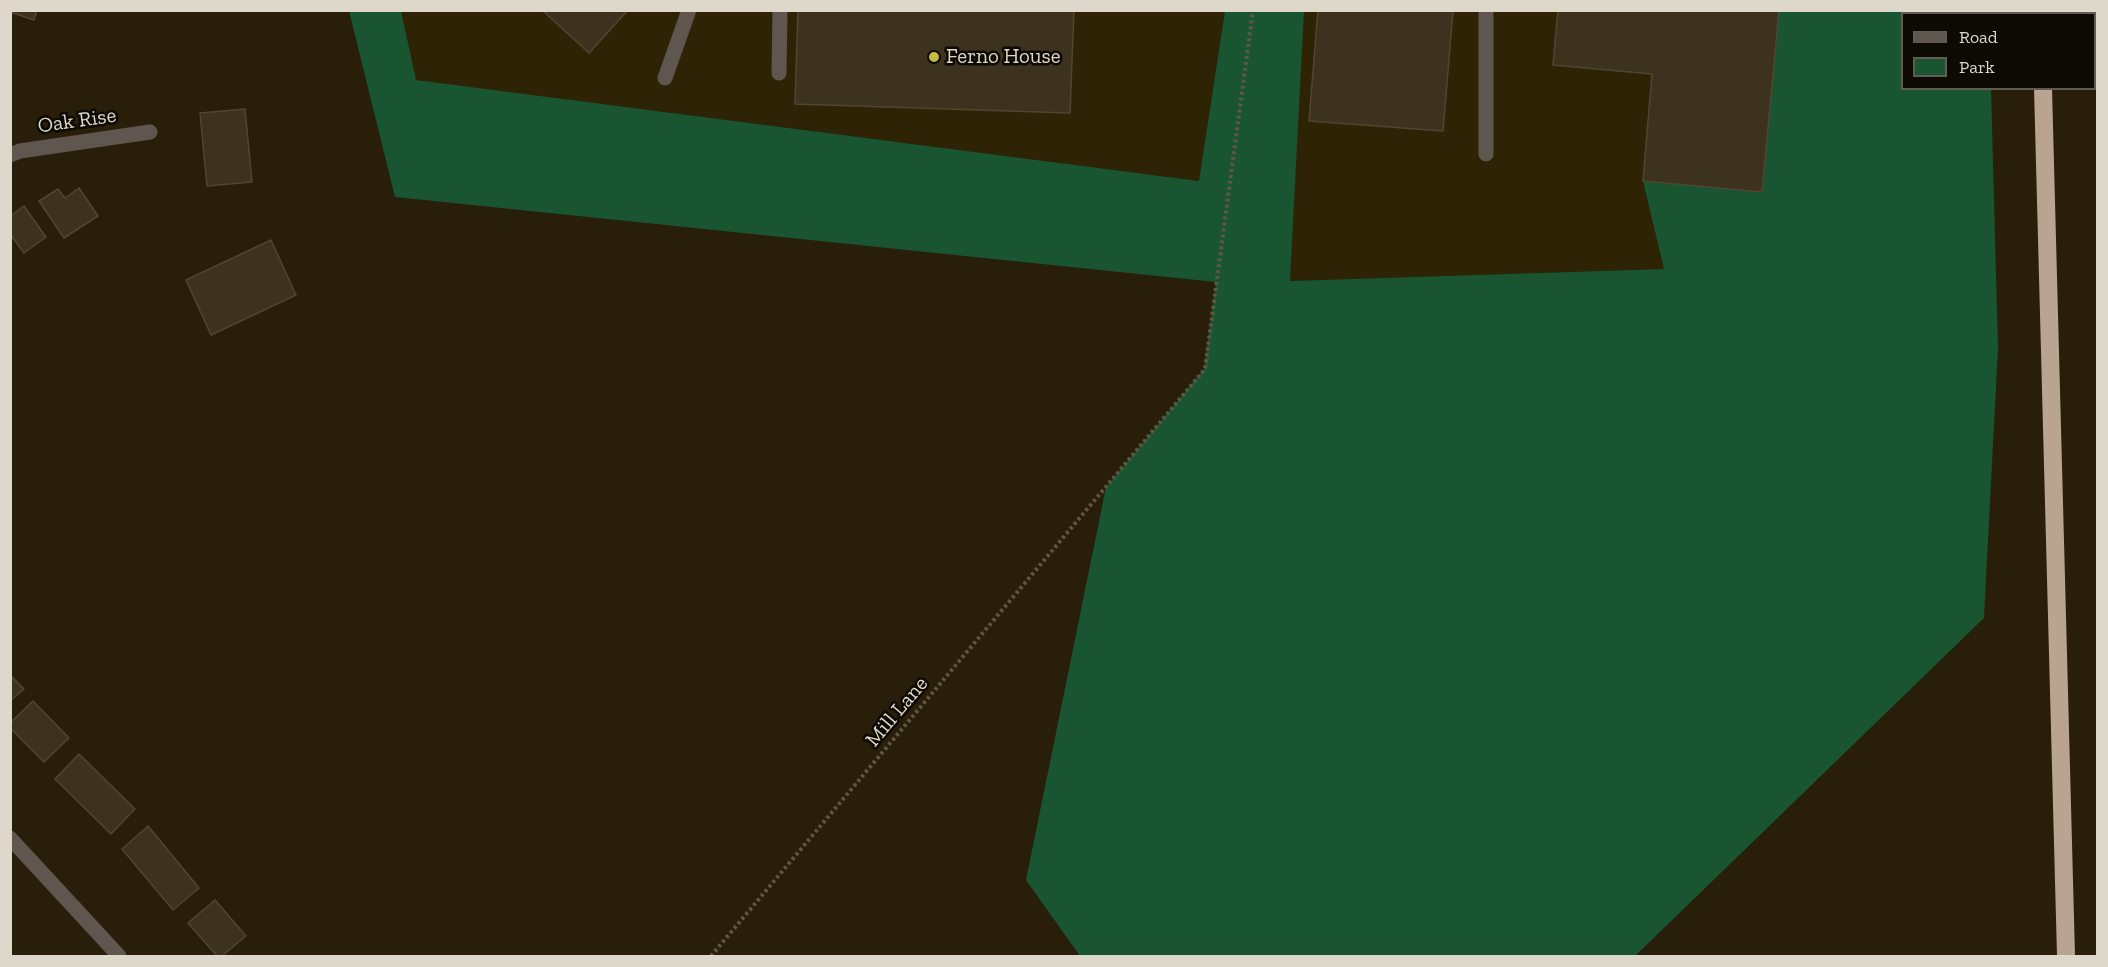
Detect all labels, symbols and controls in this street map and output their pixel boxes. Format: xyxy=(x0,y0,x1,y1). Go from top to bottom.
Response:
legend xyxy=(1901,12,2096,90)
text: Road xyxy=(1959,26,1998,48)
place label: Ferno House xyxy=(946,44,1061,70)
marker: Ferno House xyxy=(927,50,941,64)
text: Park xyxy=(1959,56,1995,78)
street label: Oak Rise xyxy=(36,103,118,139)
street label: Mill Lane xyxy=(860,672,934,752)

